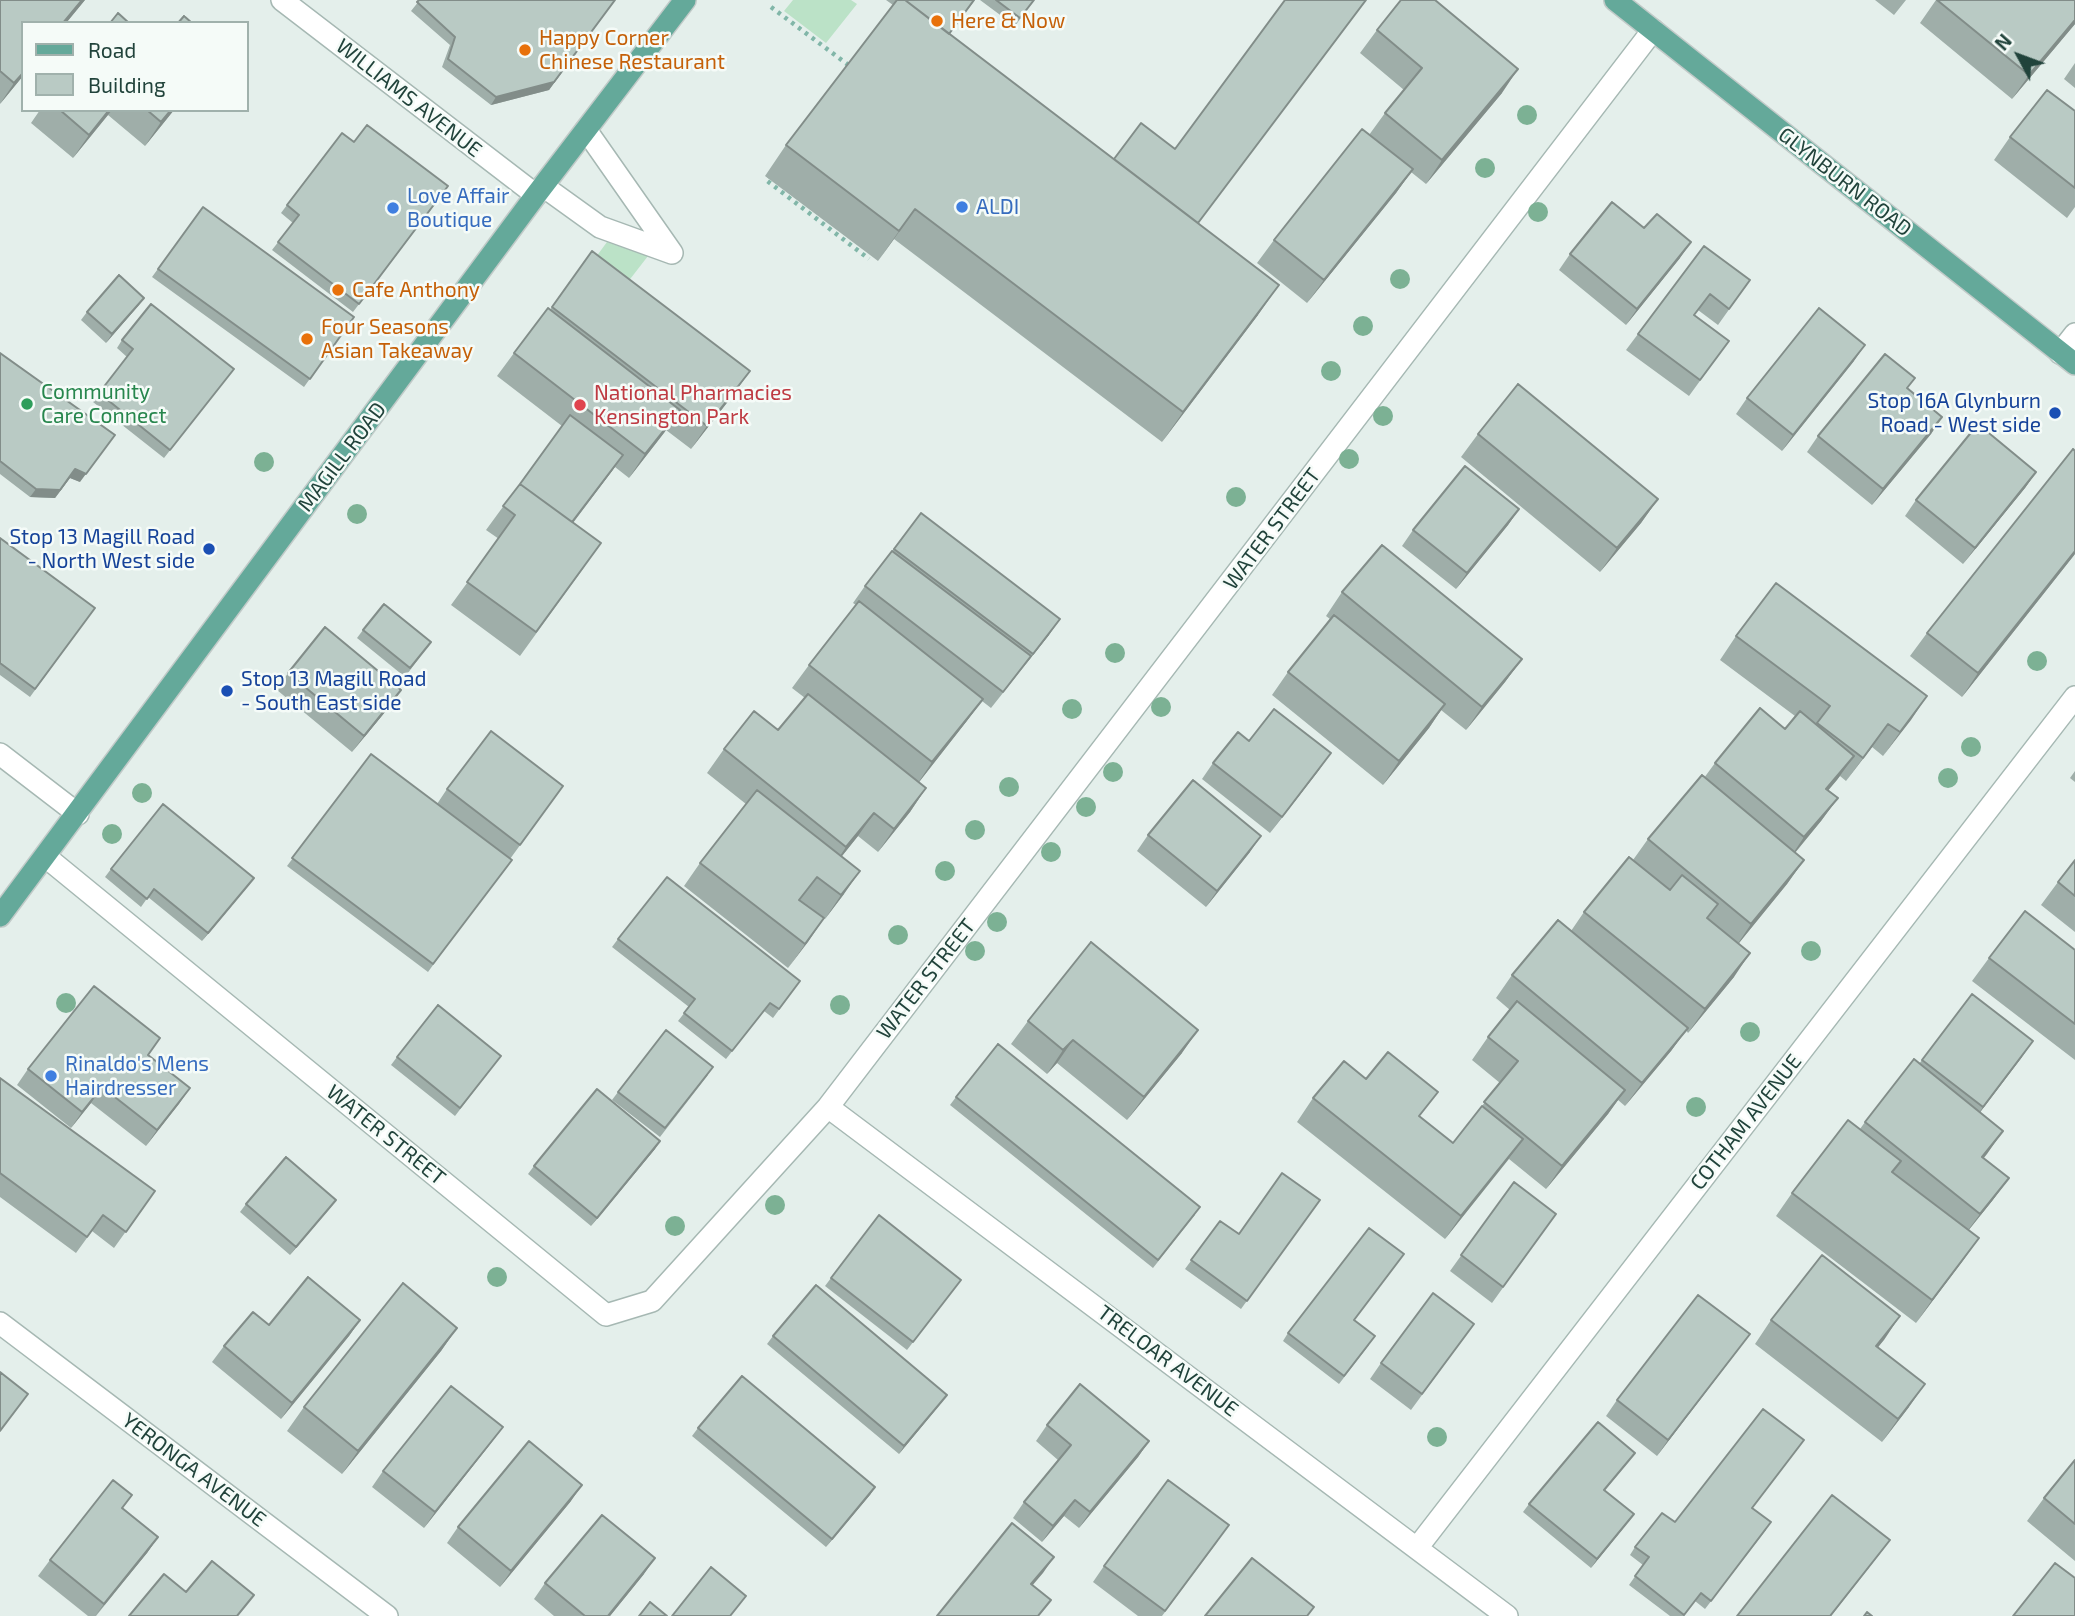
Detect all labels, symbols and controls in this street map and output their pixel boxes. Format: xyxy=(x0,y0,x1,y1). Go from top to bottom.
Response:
place label: Here & Now xyxy=(951,8,1065,34)
marker: Here & Now xyxy=(929,13,945,29)
legend xyxy=(21,21,248,112)
north arrow xyxy=(1984,21,2054,91)
place label: Happy Corner Chinese Restaurant xyxy=(539,25,725,75)
text: N xyxy=(1990,29,2016,55)
street label: WILLIAMS AVENUE xyxy=(331,33,487,163)
text: Road xyxy=(88,37,136,62)
marker: Happy Corner Chinese Restaurant xyxy=(517,42,533,58)
text: Building xyxy=(88,72,166,97)
street label: GLYNBURN ROAD xyxy=(1773,122,1917,242)
place label: Love Affair Boutique xyxy=(407,183,510,233)
place label: ALDI xyxy=(976,194,1019,220)
marker: ALDI xyxy=(954,199,970,215)
marker: Love Affair Boutique xyxy=(385,200,401,216)
place label: Cafe Anthony xyxy=(352,277,480,303)
marker: Cafe Anthony xyxy=(330,282,346,298)
place label: Four Seasons Asian Takeaway xyxy=(321,314,473,364)
marker: Four Seasons Asian Takeaway xyxy=(299,331,315,347)
place label: Community Care Connect xyxy=(41,379,166,429)
place label: National Pharmacies Kensington Park xyxy=(594,380,792,430)
place label: Stop 16A Glynburn Road - West side xyxy=(1868,388,2041,438)
marker: Community Care Connect xyxy=(19,396,35,412)
street label: MAGILL ROAD xyxy=(293,397,391,517)
marker: National Pharmacies Kensington Park xyxy=(572,397,588,413)
marker: Stop 16A Glynburn Road - West side xyxy=(2047,405,2063,421)
street label: WATER STREET xyxy=(1218,463,1326,595)
place label: Stop 13 Magill Road - North West side xyxy=(9,524,195,574)
marker: Stop 13 Magill Road - North West side xyxy=(201,541,217,557)
place label: Stop 13 Magill Road - South East side xyxy=(241,666,427,716)
marker: Stop 13 Magill Road - South East side xyxy=(219,683,235,699)
street label: WATER STREET xyxy=(871,914,981,1044)
street label: COTHAM AVENUE xyxy=(1685,1049,1807,1195)
place label: Rinaldo's Mens Hairdresser xyxy=(65,1051,209,1101)
marker: Rinaldo's Mens Hairdresser xyxy=(43,1068,59,1084)
street label: WATER STREET xyxy=(322,1079,450,1191)
street label: TRELOAR AVENUE xyxy=(1093,1300,1243,1422)
street label: YERONGA AVENUE xyxy=(117,1408,271,1532)

